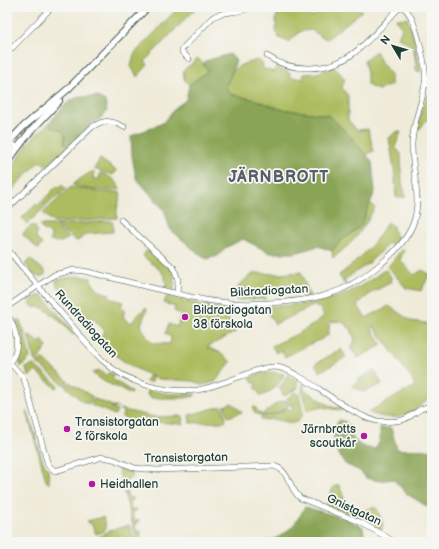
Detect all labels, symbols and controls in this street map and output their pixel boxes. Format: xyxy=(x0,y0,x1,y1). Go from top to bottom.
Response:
north arrow xyxy=(373,26,413,66)
text: N xyxy=(378,33,393,47)
district label: JÄRNBROTT xyxy=(229,166,329,187)
street label: Bildradiogatan xyxy=(229,281,309,301)
street label: Rundradiogatan xyxy=(51,287,121,361)
place label: Bildradiogatan 38 förskola xyxy=(193,303,272,332)
marker: Bildradiogatan 38 förskola xyxy=(180,312,190,322)
place label: Transistorgatan 2 förskola xyxy=(75,415,159,444)
place label: Järnbrotts scoutkår xyxy=(301,422,357,451)
marker: Transistorgatan 2 förskola xyxy=(62,424,72,434)
marker: Järnbrotts scoutkår xyxy=(359,431,369,441)
street label: Transistorgatan xyxy=(144,450,228,466)
place label: Heidhallen xyxy=(100,477,158,492)
marker: Heidhallen xyxy=(87,479,97,489)
street label: Gnistgatan xyxy=(324,491,384,529)

